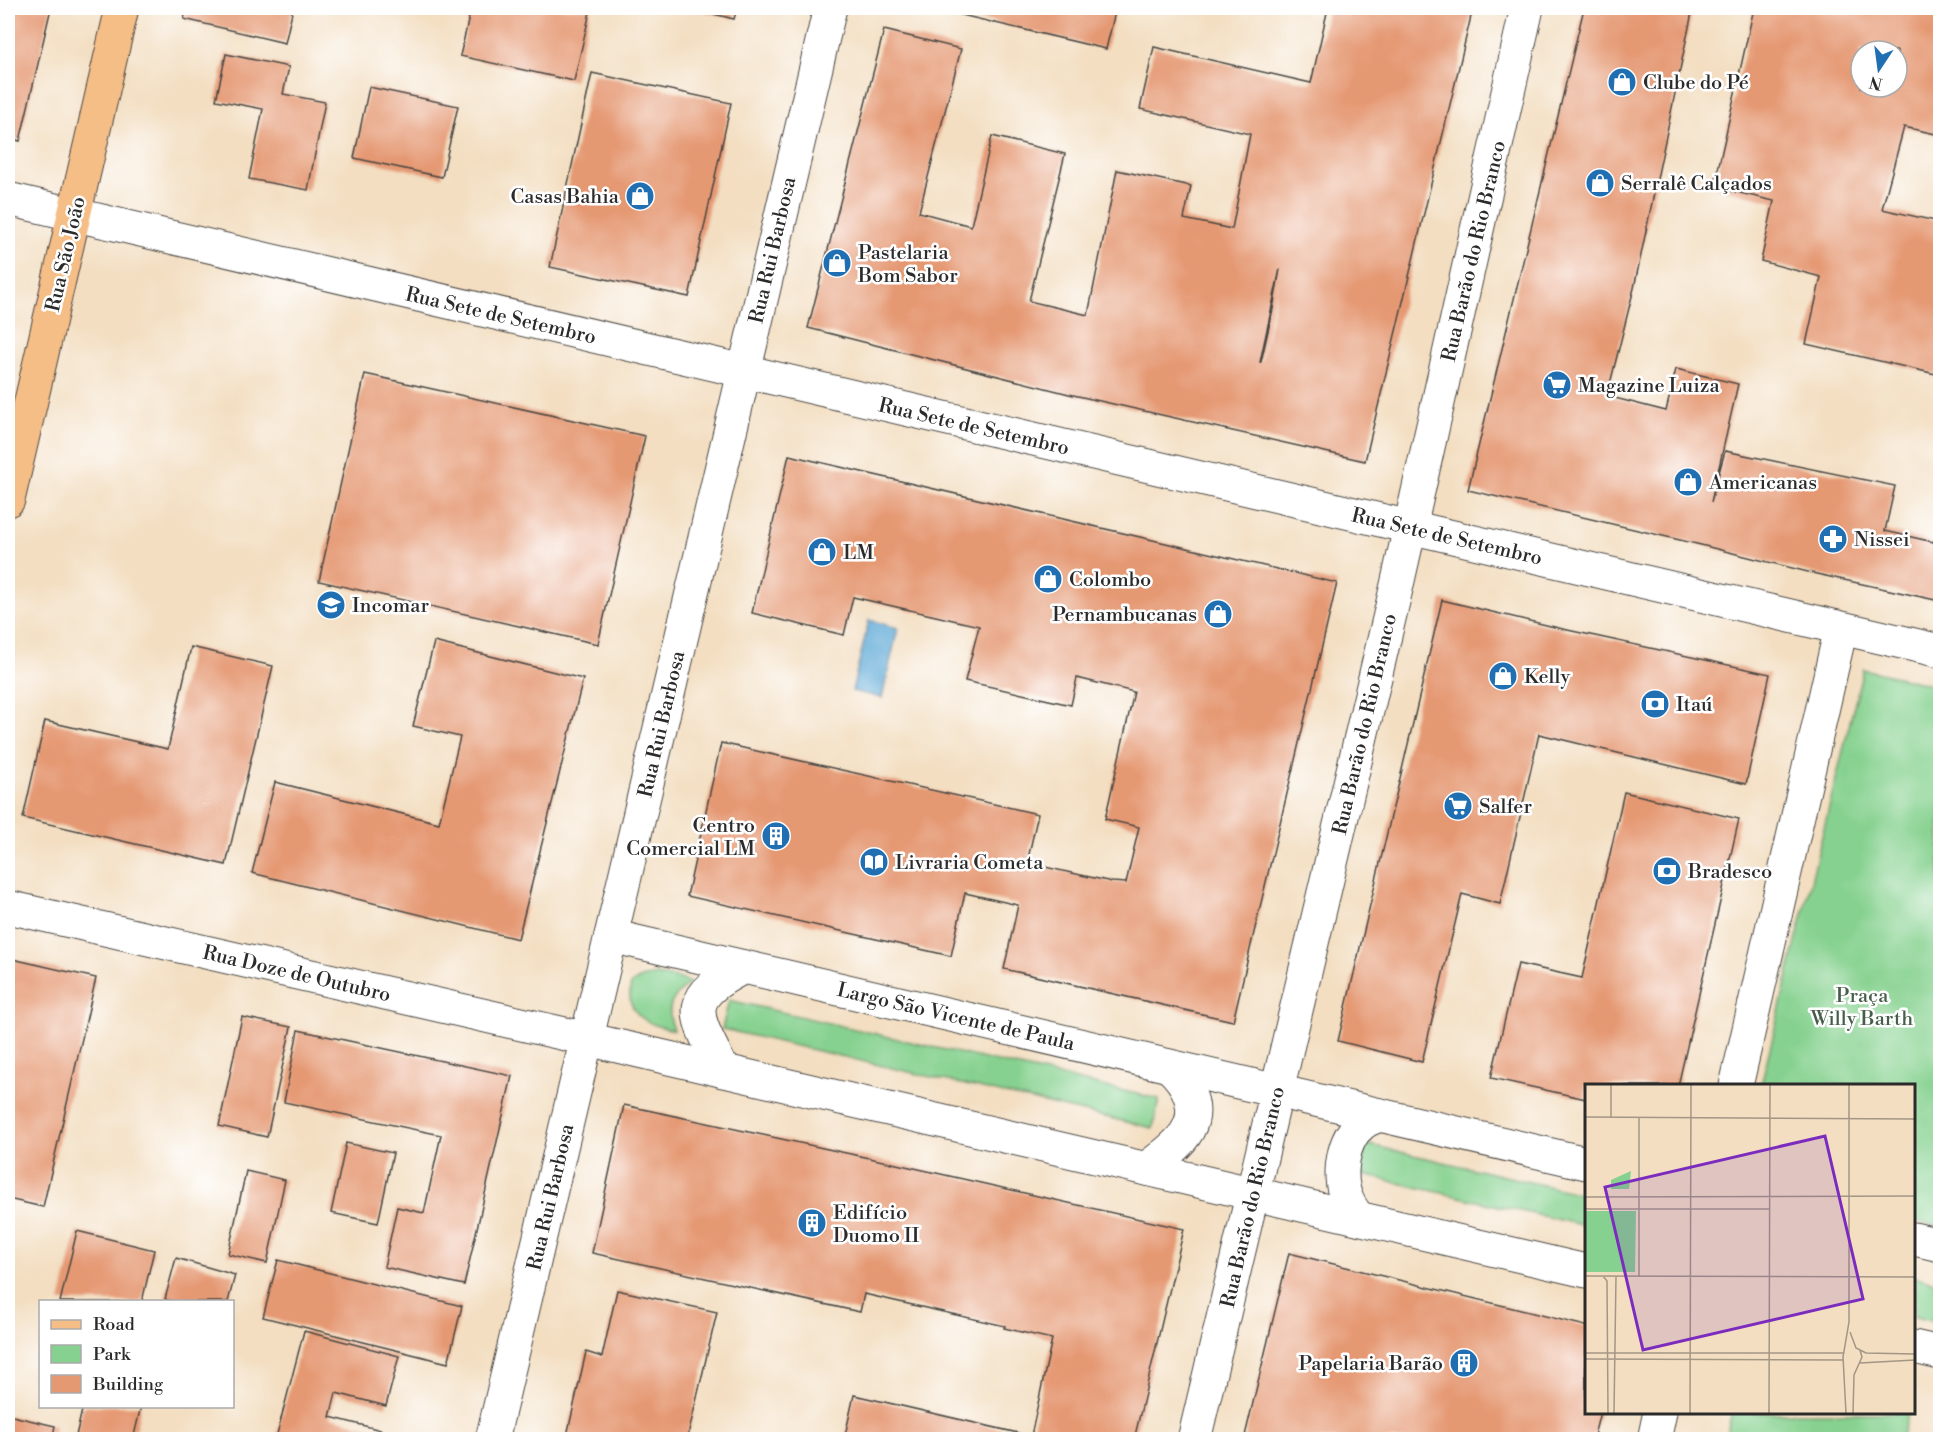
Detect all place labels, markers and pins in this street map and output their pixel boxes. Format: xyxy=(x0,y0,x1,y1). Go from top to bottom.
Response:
shop icon: Clube do Pé xyxy=(1606,66,1638,98)
place label: Clube do Pé xyxy=(1643,71,1749,96)
shop icon: Serralê Calçados xyxy=(1584,167,1616,199)
place label: Serralê Calçados xyxy=(1621,172,1772,197)
shop icon: Casas Bahia xyxy=(624,180,656,212)
place label: Casas Bahia xyxy=(511,185,620,210)
place label: Pastelaria Bom Sabor xyxy=(857,241,958,289)
shop icon: Pastelaria Bom Sabor xyxy=(821,247,853,279)
supermarket icon: Magazine Luiza xyxy=(1541,369,1573,401)
place label: Magazine Luiza xyxy=(1578,374,1720,399)
shop icon: Americanas xyxy=(1672,466,1704,498)
place label: Americanas xyxy=(1708,471,1817,496)
pharmacy icon: Nissei xyxy=(1817,523,1849,555)
place label: Nissei xyxy=(1854,528,1910,553)
shop icon: LM xyxy=(806,536,838,568)
place label: LM xyxy=(843,541,874,566)
shop icon: Colombo xyxy=(1032,563,1064,595)
place label: Colombo xyxy=(1069,568,1151,593)
school or university icon: Incomar xyxy=(315,589,347,621)
place label: Incomar xyxy=(352,594,429,619)
shop icon: Pernambucanas xyxy=(1202,598,1234,630)
place label: Pernambucanas xyxy=(1052,603,1197,628)
shop icon: Kelly xyxy=(1487,660,1519,692)
place label: Kelly xyxy=(1524,665,1571,690)
bank icon: Itaú xyxy=(1639,688,1671,720)
place label: Itaú xyxy=(1676,693,1713,718)
supermarket icon: Salfer xyxy=(1442,790,1474,822)
place label: Salfer xyxy=(1479,795,1532,820)
place label: Centro Comercial LM xyxy=(626,814,755,862)
building icon: Centro Comercial LM xyxy=(760,820,792,852)
library icon: Livraria Cometa xyxy=(858,846,890,878)
place label: Livraria Cometa xyxy=(895,851,1044,876)
bank icon: Bradesco xyxy=(1651,855,1683,887)
place label: Bradesco xyxy=(1687,860,1772,885)
place label: Edifício Duomo II xyxy=(833,1201,920,1249)
building icon: Edifício Duomo II xyxy=(796,1207,828,1239)
building icon: Papelaria Barão xyxy=(1448,1347,1480,1379)
place label: Papelaria Barão xyxy=(1299,1352,1443,1377)

